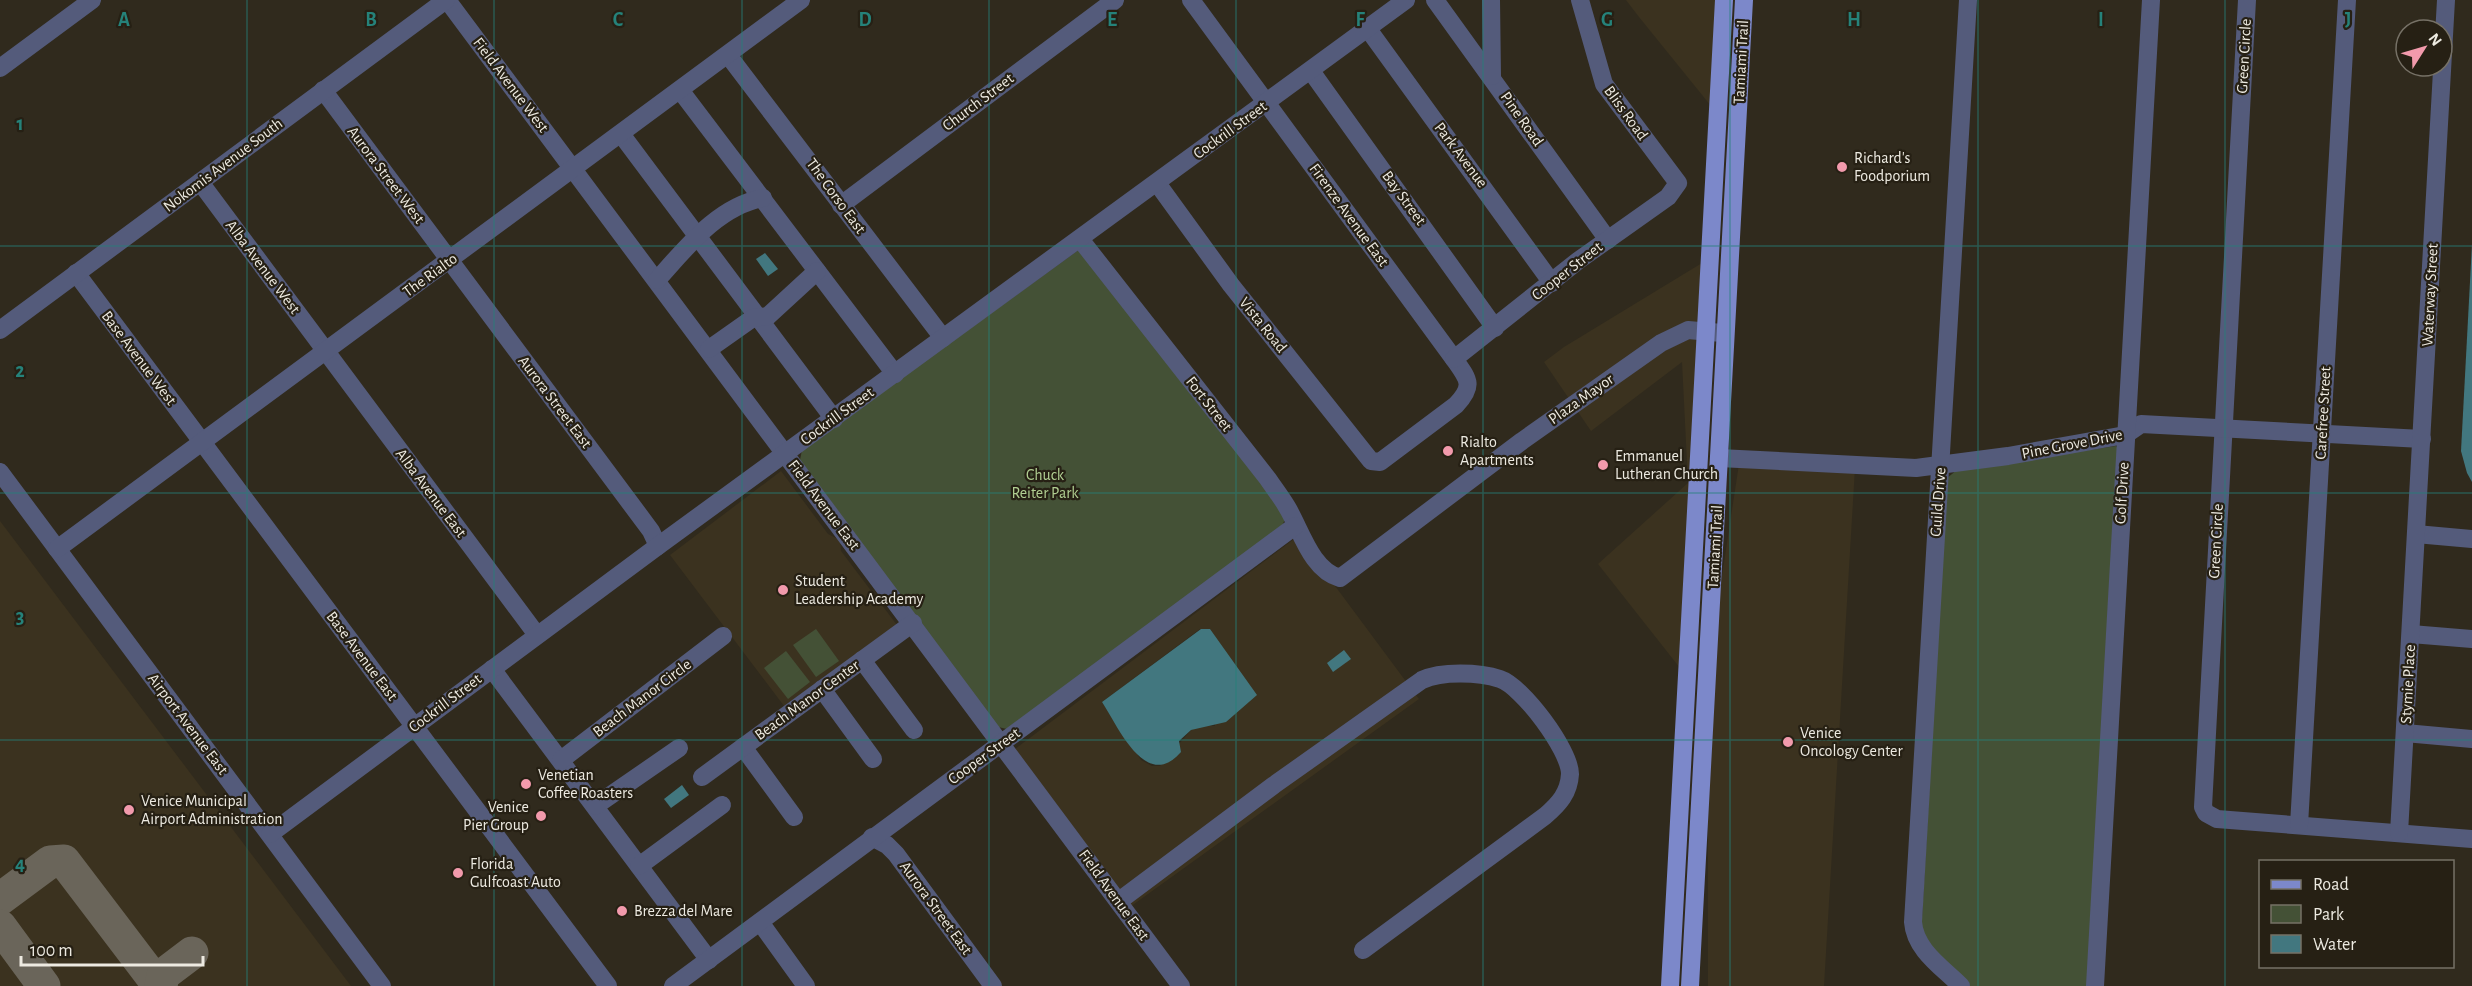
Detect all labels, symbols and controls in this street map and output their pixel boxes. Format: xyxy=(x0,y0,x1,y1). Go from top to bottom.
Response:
text: A xyxy=(118,10,130,30)
text: B xyxy=(365,10,377,30)
text: C xyxy=(613,10,624,30)
text: D xyxy=(858,10,872,30)
text: E xyxy=(1107,10,1117,30)
text: F xyxy=(1355,10,1365,30)
text: G xyxy=(1601,10,1613,30)
text: H xyxy=(1847,10,1861,30)
text: I xyxy=(2098,10,2104,30)
text: J xyxy=(2345,10,2351,30)
street label: Green Circle xyxy=(2234,18,2254,94)
north arrow xyxy=(2394,18,2454,78)
street label: Tamiami Trail xyxy=(1731,19,1751,105)
text: N xyxy=(2425,30,2445,49)
street label: Field Avenue West xyxy=(470,35,552,135)
street label: Church Street xyxy=(939,70,1017,134)
street label: Bliss Road xyxy=(1601,83,1651,143)
street label: Pine Road xyxy=(1498,89,1546,149)
street label: Cockrill Street xyxy=(1190,98,1270,162)
text: 1 xyxy=(16,114,24,134)
street label: Nokomis Avenue South xyxy=(161,115,285,215)
street label: Park Avenue xyxy=(1431,119,1491,191)
street label: Aurora Street West xyxy=(344,123,428,227)
place label: Richard's Foodporium xyxy=(1854,150,1930,184)
street label: The Corso East xyxy=(803,155,869,237)
marker: Richard's Foodporium xyxy=(1835,160,1849,174)
street label: Firenze Avenue East xyxy=(1306,161,1392,269)
street label: Bay Street xyxy=(1378,168,1429,229)
street label: Alba Avenue West xyxy=(223,217,303,317)
street label: Cooper Street xyxy=(1529,239,1605,303)
street label: Waterway Street xyxy=(2419,243,2442,347)
street label: The Rialto xyxy=(400,250,460,300)
street label: Vista Road xyxy=(1236,294,1290,356)
street label: Base Avenue West xyxy=(99,308,179,408)
street label: Aurora Street East xyxy=(515,353,595,451)
text: 2 xyxy=(15,361,25,381)
street label: Carefree Street xyxy=(2313,366,2333,460)
street label: Plaza Mayor xyxy=(1546,370,1618,428)
street label: Fort Street xyxy=(1183,374,1235,434)
street label: Cockrill Street xyxy=(797,384,877,448)
street label: Pine Grove Drive xyxy=(2020,426,2124,462)
place label: Rialto Apartments xyxy=(1460,434,1534,468)
marker: Rialto Apartments xyxy=(1441,444,1455,458)
street label: Alba Avenue East xyxy=(393,446,469,540)
place label: Emmanuel Lutheran Church xyxy=(1615,448,1718,482)
street label: Field Avenue East xyxy=(785,457,863,553)
marker: Emmanuel Lutheran Church xyxy=(1596,458,1610,472)
street label: Golf Drive xyxy=(2112,462,2132,524)
park label: Chuck Reiter Park xyxy=(1011,467,1079,501)
street label: Guild Drive xyxy=(1928,467,1948,537)
street label: Green Circle xyxy=(2206,503,2226,579)
street label: Tamiami Trail xyxy=(1705,504,1725,590)
place label: Student Leadership Academy xyxy=(795,573,923,608)
marker: Student Leadership Academy xyxy=(776,583,790,597)
text: 3 xyxy=(16,607,24,627)
street label: Base Avenue East xyxy=(323,608,401,704)
street label: Stymie Place xyxy=(2398,644,2419,724)
street label: Beach Manor Circle xyxy=(590,656,694,740)
street label: Beach Manor Center xyxy=(752,656,863,743)
street label: Airport Avenue East xyxy=(145,670,231,778)
street label: Cockrill Street xyxy=(406,671,484,735)
street label: Cooper Street xyxy=(945,725,1023,787)
place label: Venice Oncology Center xyxy=(1800,725,1903,760)
marker: Venice Oncology Center xyxy=(1781,735,1795,749)
place label: Venetian Coffee Roasters xyxy=(538,767,633,801)
marker: Venetian Coffee Roasters xyxy=(519,777,533,791)
place label: Venice Municipal Airport Administration xyxy=(141,793,282,827)
place label: Venice Pier Group xyxy=(463,799,529,833)
marker: Venice Municipal Airport Administration xyxy=(122,803,136,817)
marker: Venice Pier Group xyxy=(534,809,548,823)
street label: Field Avenue East xyxy=(1076,847,1152,943)
text: 4 xyxy=(15,854,25,874)
place label: Florida Gulfcoast Auto xyxy=(470,856,561,890)
street label: Aurora Street East xyxy=(897,858,975,958)
legend xyxy=(2259,860,2454,968)
marker: Florida Gulfcoast Auto xyxy=(451,866,465,880)
text: Road xyxy=(2313,876,2349,894)
place label: Brezza del Mare xyxy=(634,903,733,919)
marker: Brezza del Mare xyxy=(615,904,629,918)
text: Park xyxy=(2313,906,2345,924)
scale bar xyxy=(21,929,202,967)
text: Water xyxy=(2313,936,2356,954)
text: 100 m xyxy=(30,942,73,960)

